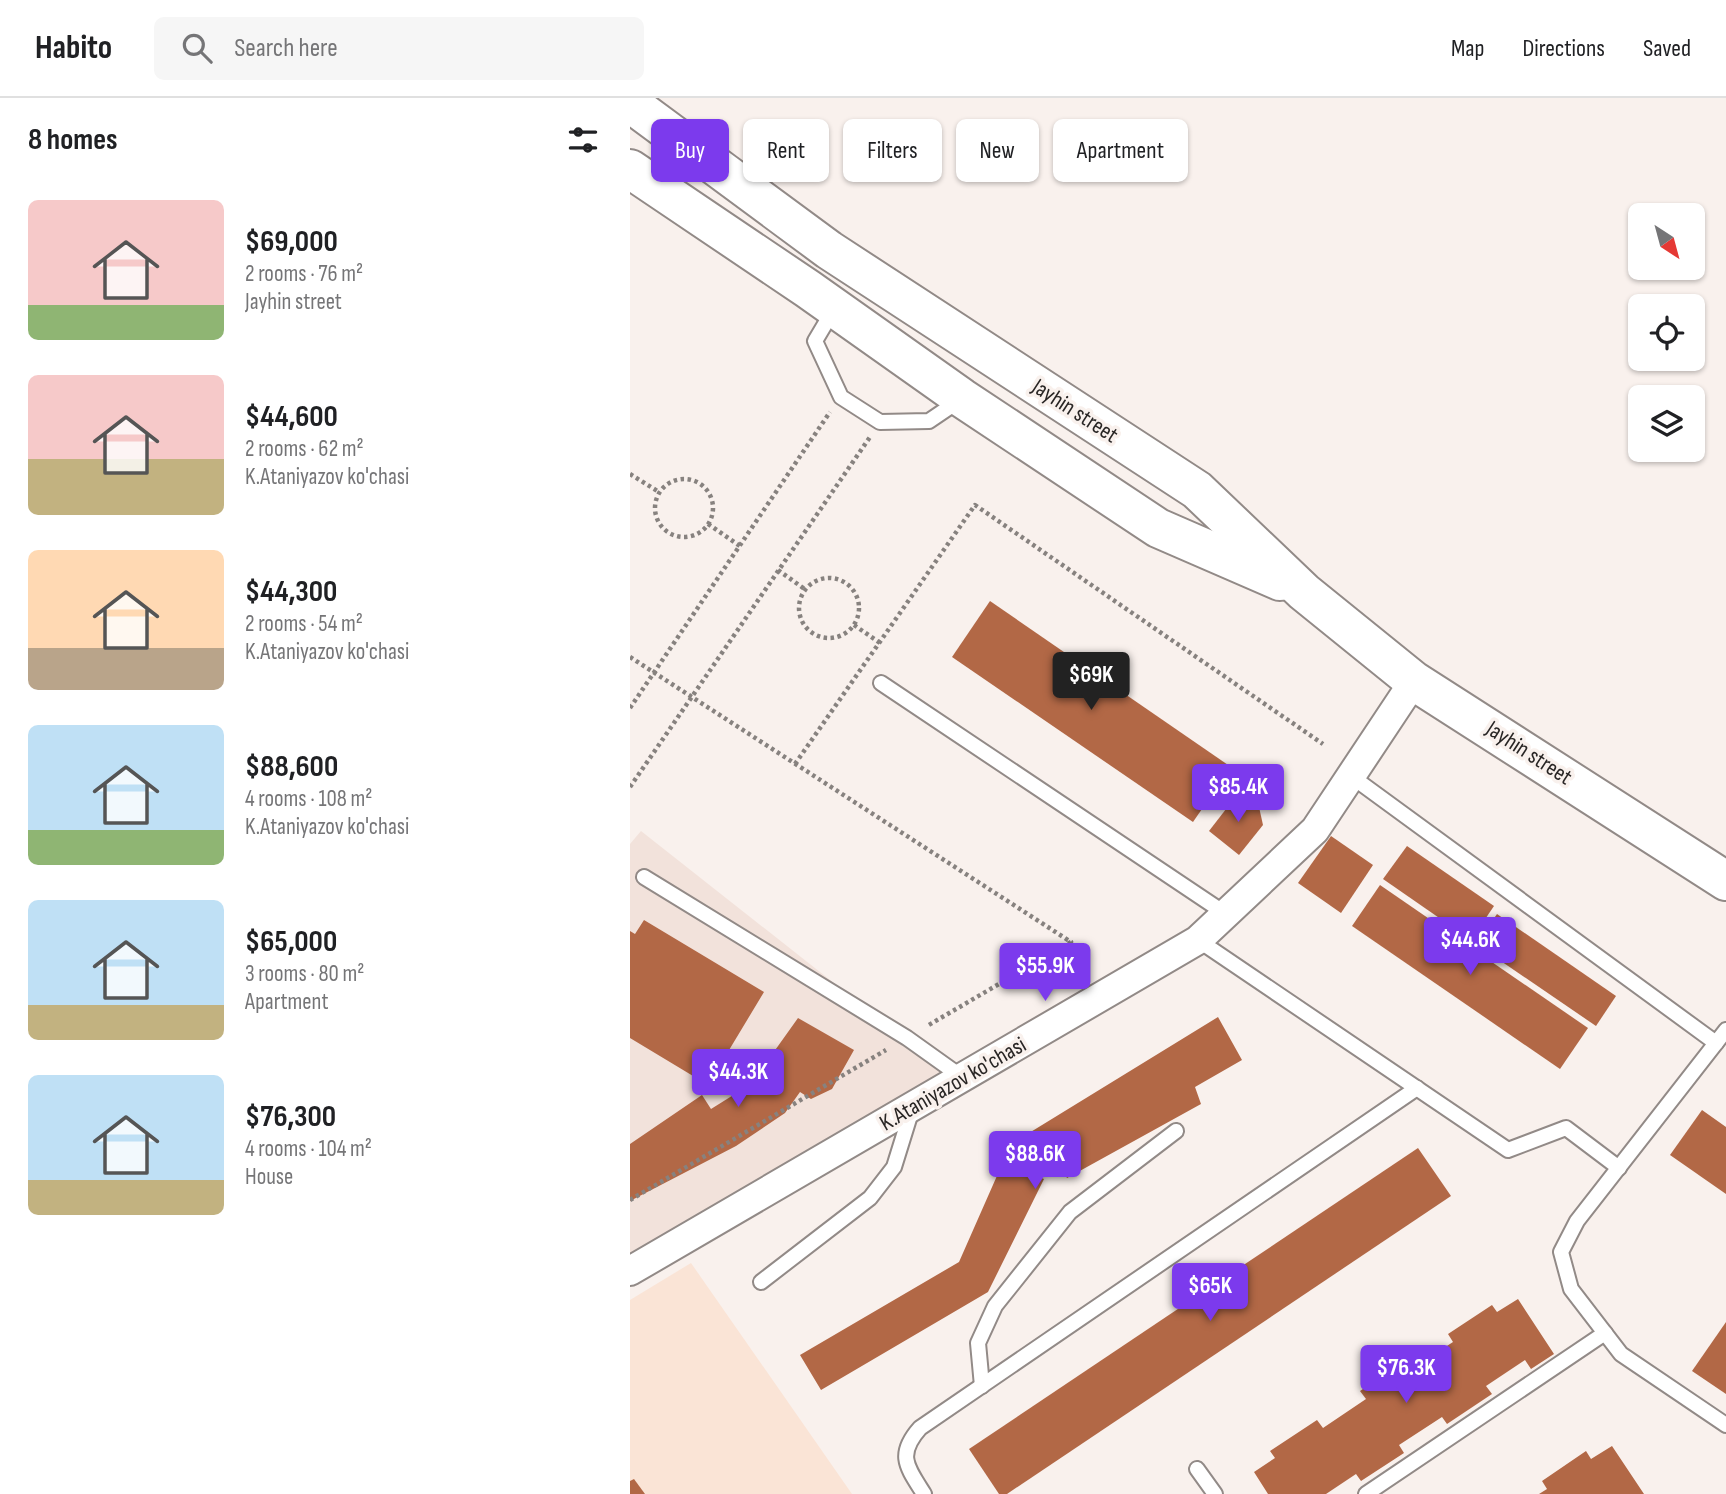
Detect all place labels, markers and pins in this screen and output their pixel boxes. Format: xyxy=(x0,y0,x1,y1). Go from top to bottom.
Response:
pin: $69K xyxy=(1050,652,1132,712)
pin: $85.4K xyxy=(1181,764,1295,824)
pin: $44.6K xyxy=(1413,918,1527,977)
pin: $55.9K xyxy=(988,944,1102,1003)
pin: $44.3K xyxy=(681,1049,795,1109)
pin: $88.6K xyxy=(978,1132,1092,1191)
pin: $65K xyxy=(1169,1264,1251,1323)
pin: $76.3K xyxy=(1349,1346,1463,1405)

